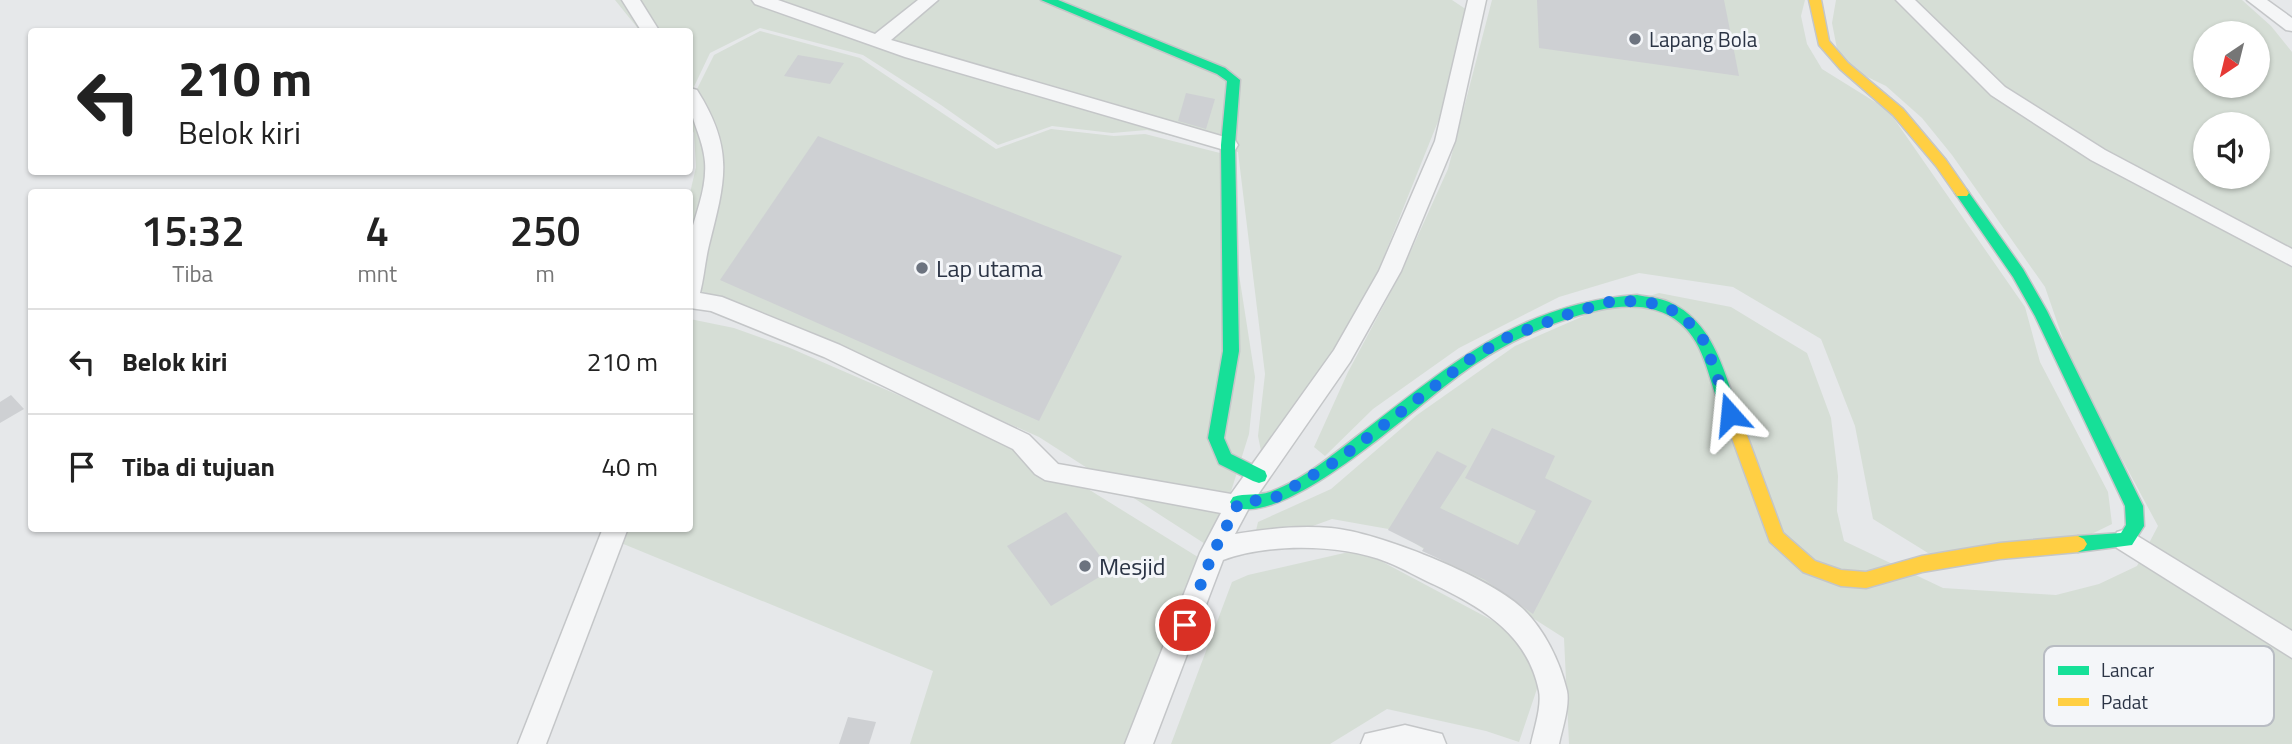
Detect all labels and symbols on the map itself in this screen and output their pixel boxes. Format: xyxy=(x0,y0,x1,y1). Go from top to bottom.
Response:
north arrow xyxy=(2193,21,2270,98)
place label: Lapang Bola xyxy=(1649,23,1758,55)
marker: Lapang Bola xyxy=(1627,31,1643,47)
place label: Lap utama xyxy=(936,250,1043,286)
marker: Lap utama xyxy=(914,260,930,276)
position arrow xyxy=(1693,377,1767,451)
place label: Mesjid xyxy=(1099,548,1166,584)
marker: Mesjid xyxy=(1077,558,1093,574)
pin xyxy=(1155,595,1215,655)
legend xyxy=(2044,646,2274,726)
text: Lancar xyxy=(2101,655,2155,684)
text: Padat xyxy=(2101,687,2148,716)

